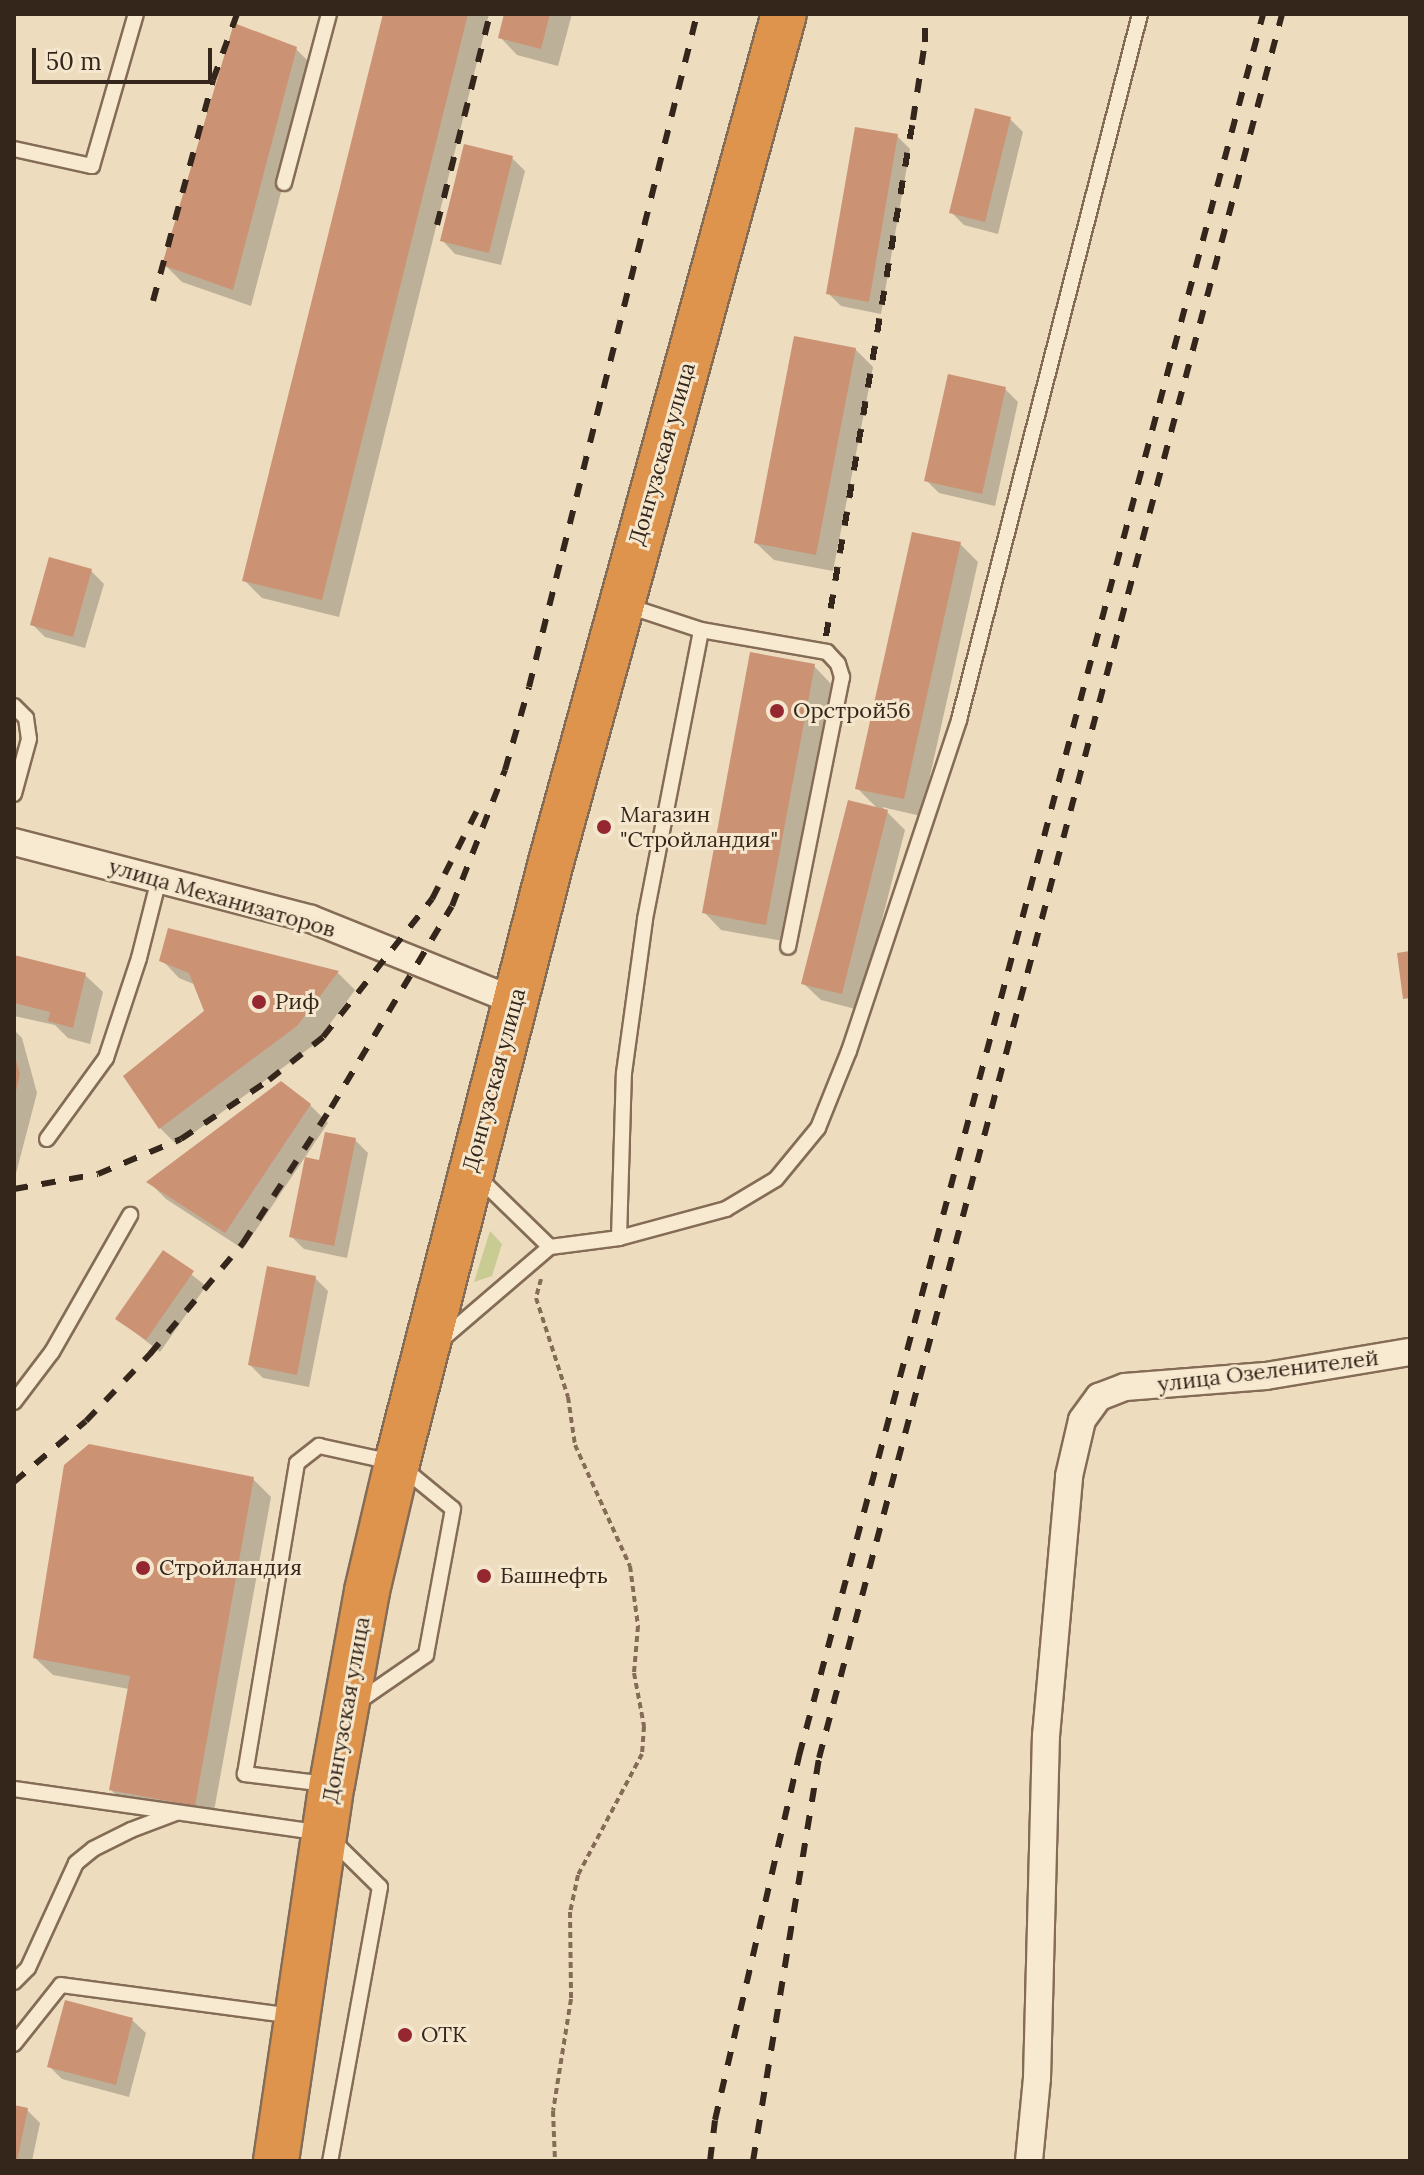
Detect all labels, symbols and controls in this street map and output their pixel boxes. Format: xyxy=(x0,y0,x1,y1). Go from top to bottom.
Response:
scale bar xyxy=(36,32,216,82)
text: 50 m xyxy=(46,46,102,77)
street label: Донгузская улица xyxy=(623,360,701,548)
place label: Орстрой56 xyxy=(793,698,911,724)
marker: Орстрой56 xyxy=(768,702,786,720)
place label: Магазин "Стройландия" xyxy=(620,801,778,852)
marker: Магазин "Стройландия" xyxy=(595,818,613,836)
street label: улица Механизаторов xyxy=(106,853,338,943)
street label: Донгузская улица xyxy=(457,985,531,1175)
place label: Риф xyxy=(275,989,319,1015)
marker: Риф xyxy=(250,993,268,1011)
street label: улица Озеленителей xyxy=(1156,1344,1380,1398)
place label: Стройландия xyxy=(159,1555,302,1581)
marker: Стройландия xyxy=(134,1559,152,1577)
place label: Башнефть xyxy=(500,1563,608,1589)
marker: Башнефть xyxy=(475,1567,493,1585)
street label: Донгузская улица xyxy=(317,1615,375,1805)
place label: ОТК xyxy=(421,2022,467,2048)
marker: ОТК xyxy=(396,2026,414,2044)

